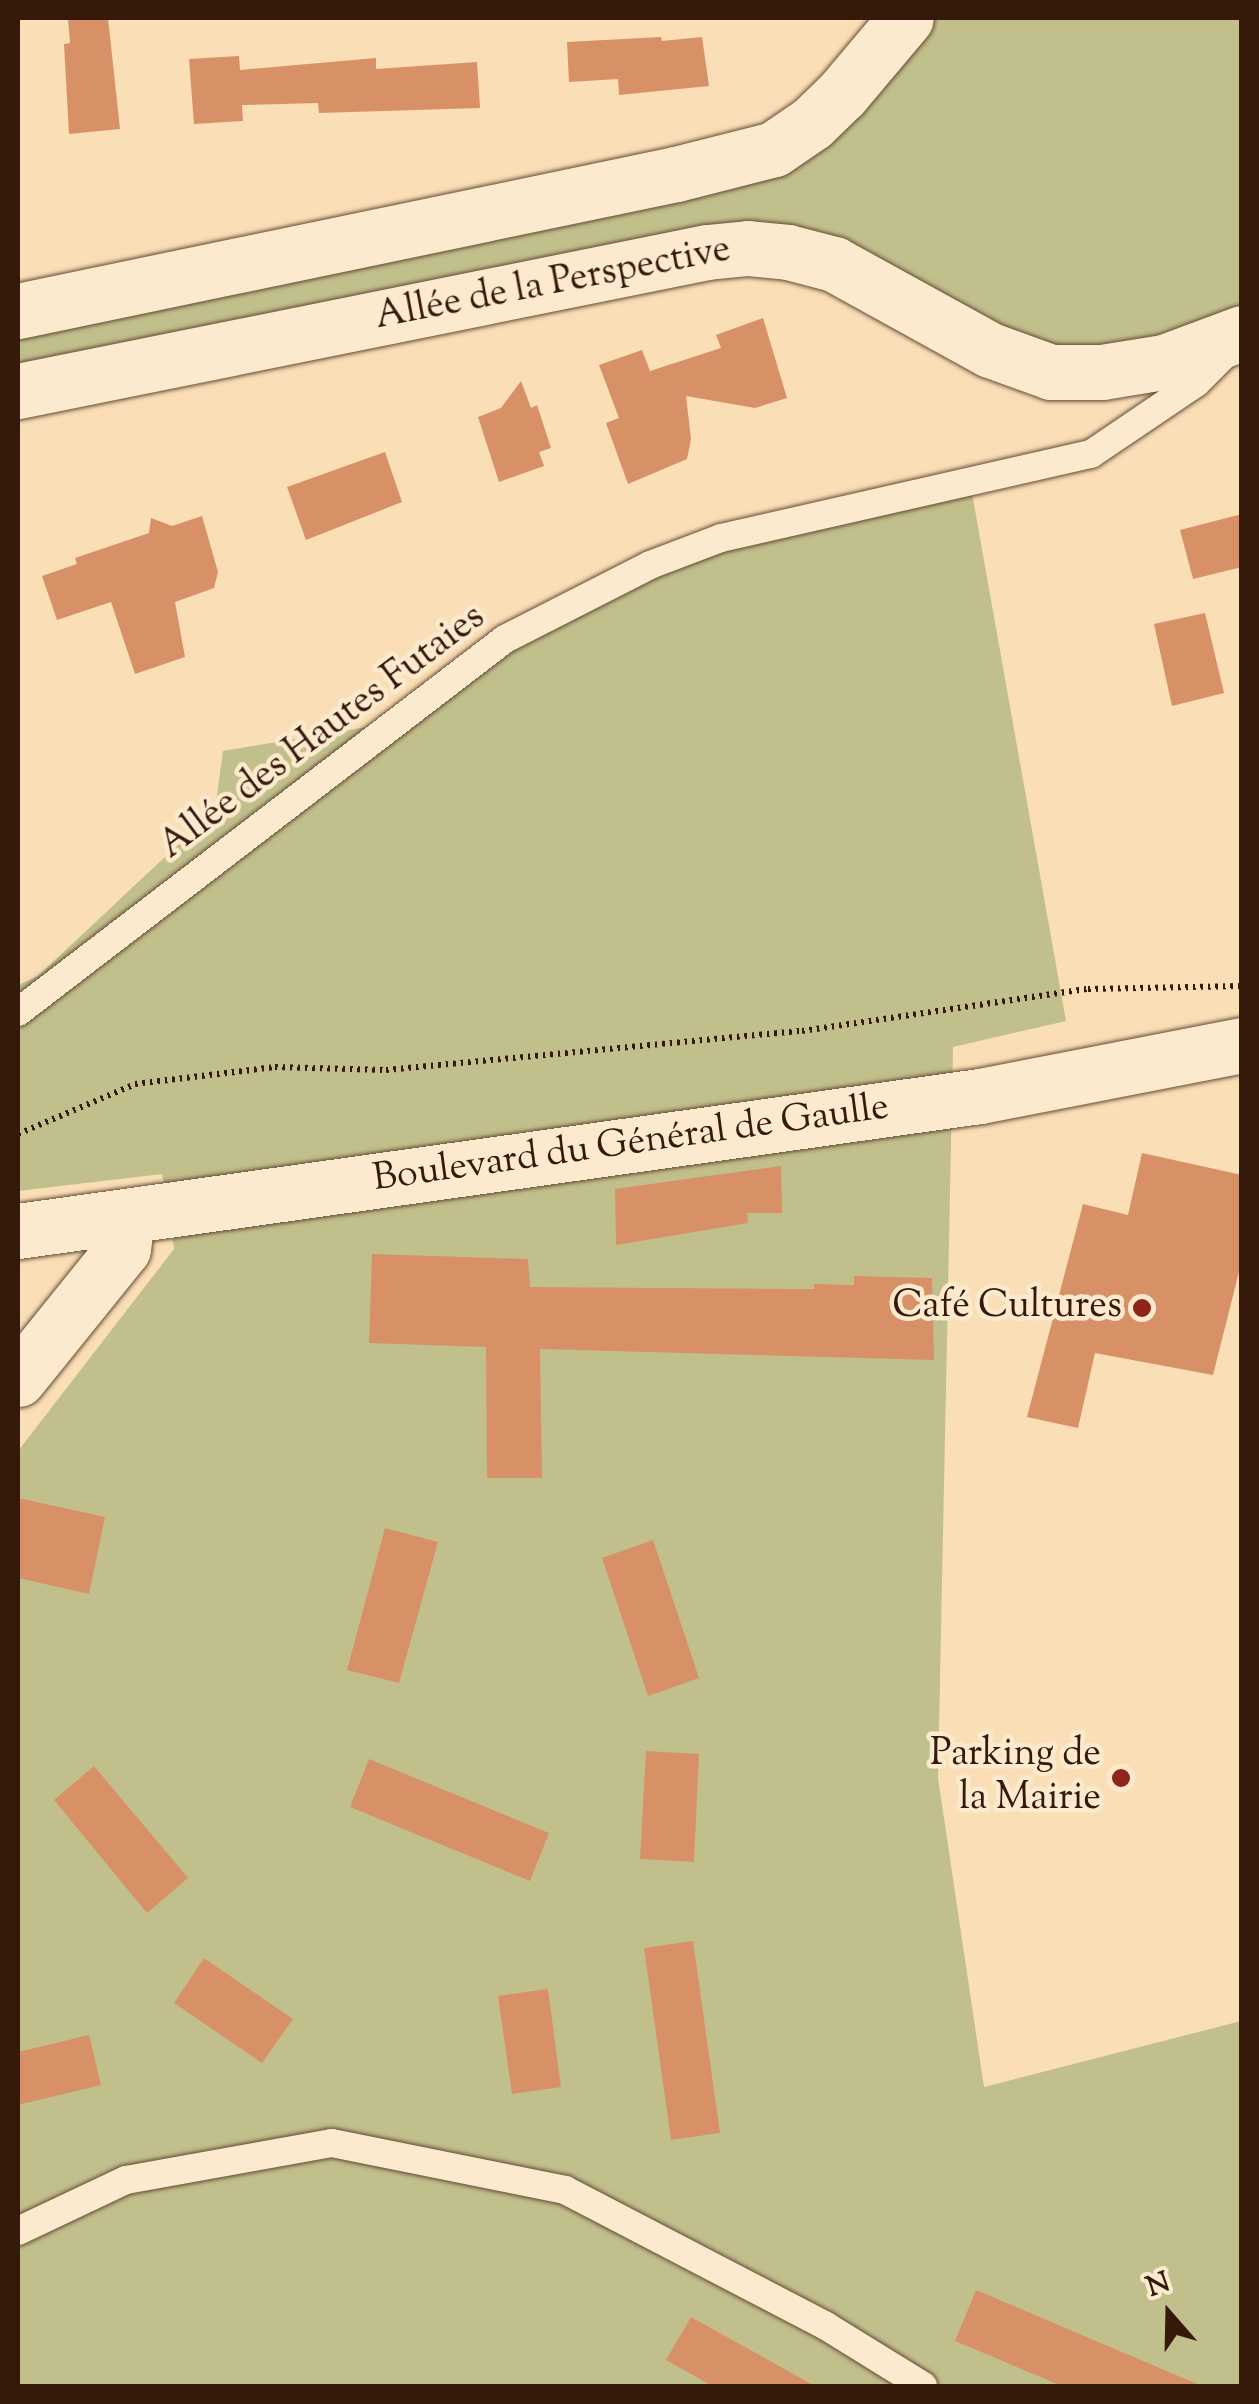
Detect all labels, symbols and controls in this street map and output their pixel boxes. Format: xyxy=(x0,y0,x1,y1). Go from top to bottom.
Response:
street label: Allée de la Perspective xyxy=(372,228,734,342)
street label: Allée des Hautes Futaies xyxy=(151,596,495,870)
street label: Boulevard du Général de Gaulle xyxy=(370,1086,892,1204)
place label: Café Cultures xyxy=(892,1285,1122,1331)
marker: Café Cultures xyxy=(1131,1297,1153,1319)
place label: Parking de la Mairie xyxy=(930,1733,1101,1822)
marker: Parking de la Mairie xyxy=(1110,1767,1132,1789)
text: N xyxy=(1141,2263,1176,2308)
north arrow xyxy=(1119,2264,1219,2364)

